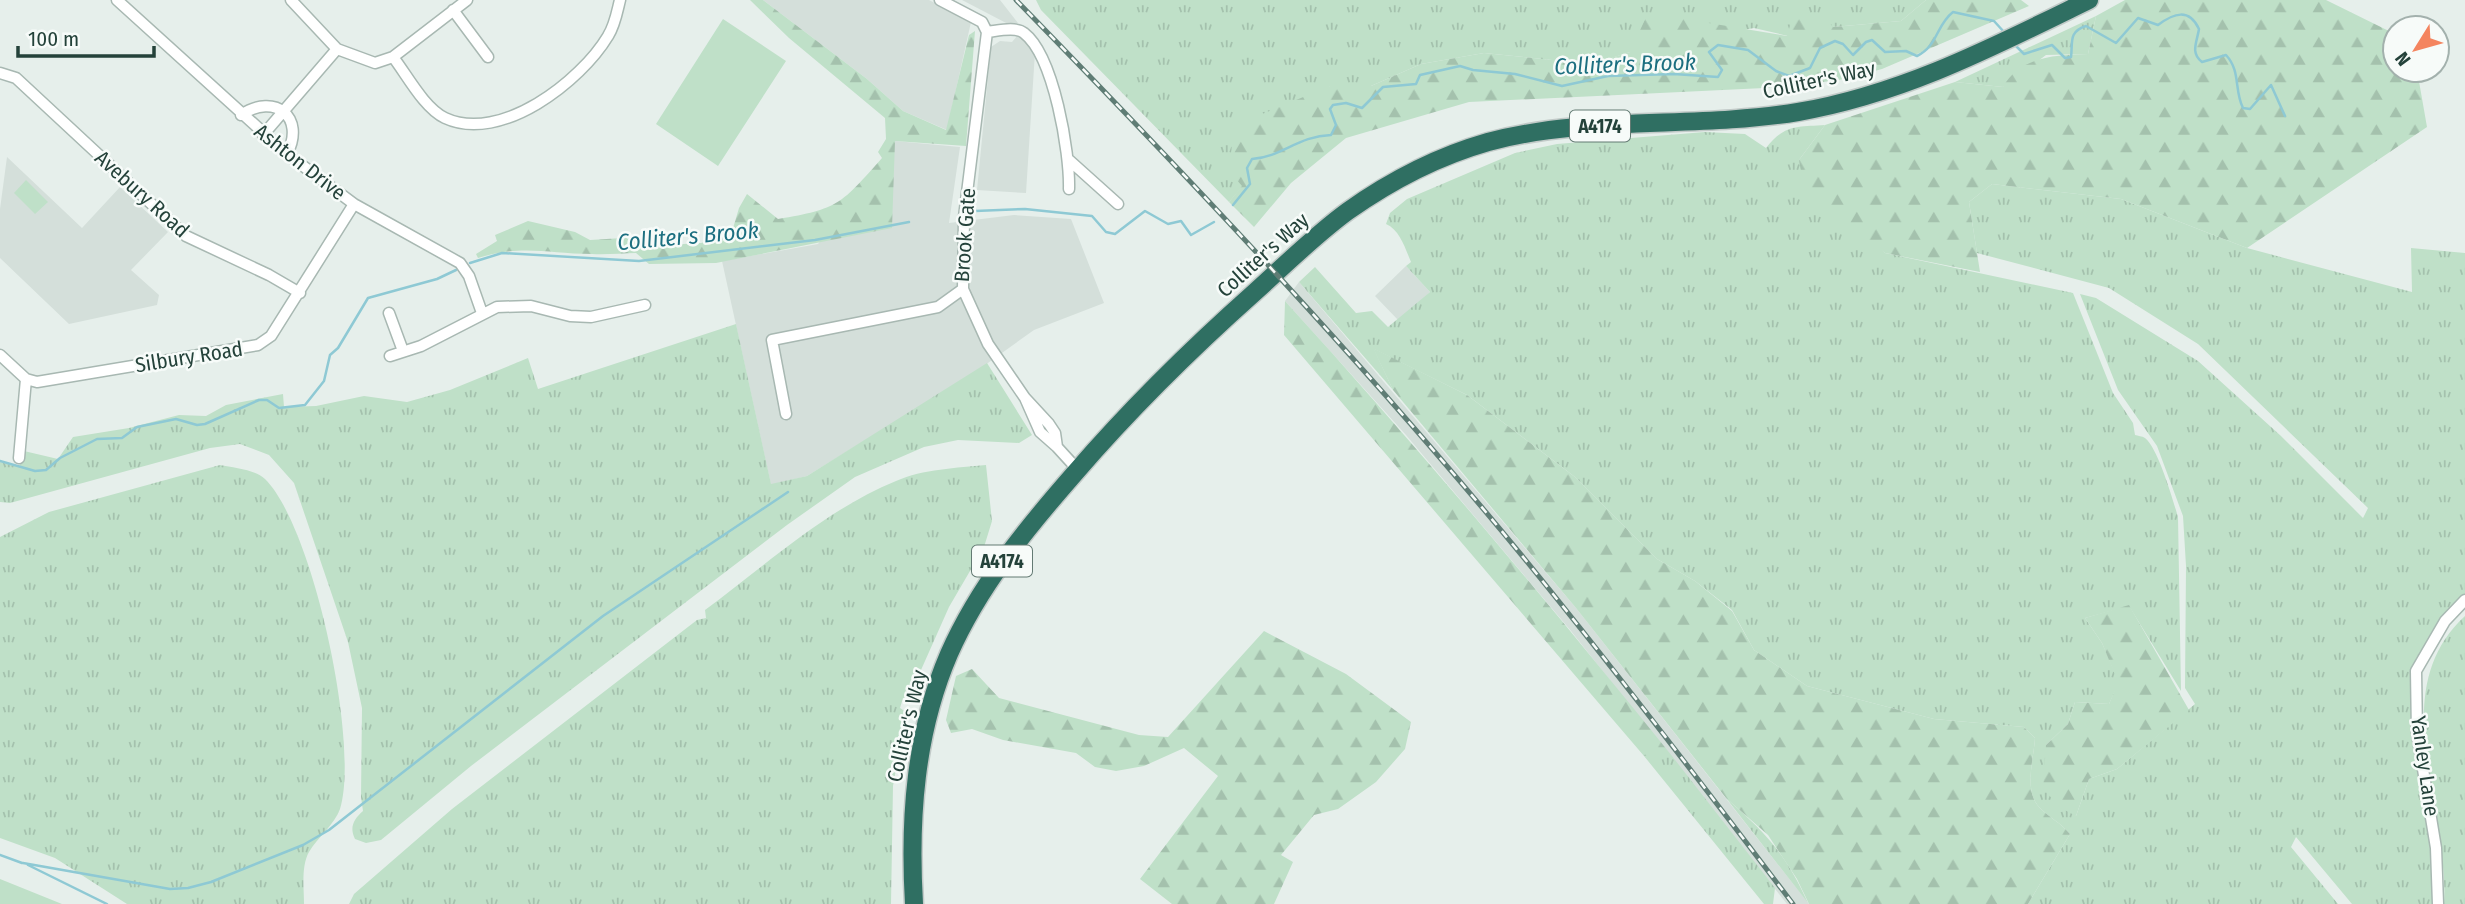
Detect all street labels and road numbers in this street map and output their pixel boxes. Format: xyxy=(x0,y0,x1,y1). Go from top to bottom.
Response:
street label: Colliter's Way xyxy=(1760,55,1878,105)
road number: A4174 xyxy=(1570,110,1630,142)
street label: Ashton Drive xyxy=(249,118,351,206)
street label: Avebury Road xyxy=(89,145,195,243)
street label: Brook Gate xyxy=(949,187,981,283)
street label: Colliter's Way xyxy=(1212,207,1315,303)
street label: Silbury Road xyxy=(133,336,245,378)
road number: A4174 xyxy=(972,546,1032,576)
street label: Colliter's Way xyxy=(881,667,933,785)
street label: Yanley Lane xyxy=(2405,714,2445,818)

